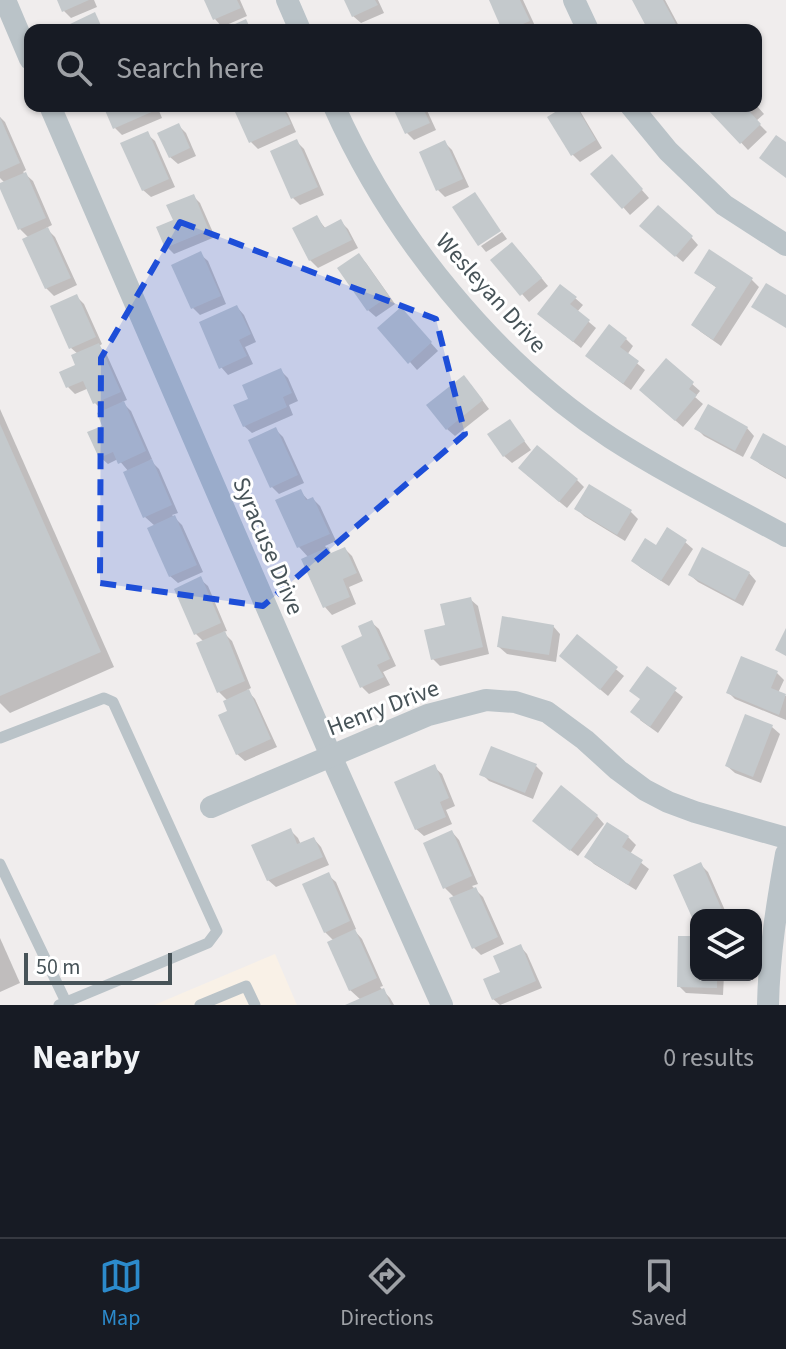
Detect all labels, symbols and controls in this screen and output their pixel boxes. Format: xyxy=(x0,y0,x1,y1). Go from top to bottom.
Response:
search box xyxy=(24,24,762,112)
icon: search xyxy=(52,46,96,90)
text: Search here xyxy=(116,47,264,90)
street label: Wesleyan Drive xyxy=(427,225,555,361)
street label: Syracuse Drive xyxy=(223,472,313,620)
street label: Henry Drive xyxy=(322,671,444,745)
map controls xyxy=(690,909,762,981)
button: layers xyxy=(690,909,762,981)
scale bar xyxy=(24,949,172,985)
text: 50 m xyxy=(36,951,81,983)
text: Nearby xyxy=(32,1033,140,1082)
text: 0 results xyxy=(663,1039,754,1076)
tab: Map xyxy=(99,1254,143,1334)
tab: Directions xyxy=(340,1254,433,1334)
tab: Saved xyxy=(631,1254,687,1334)

